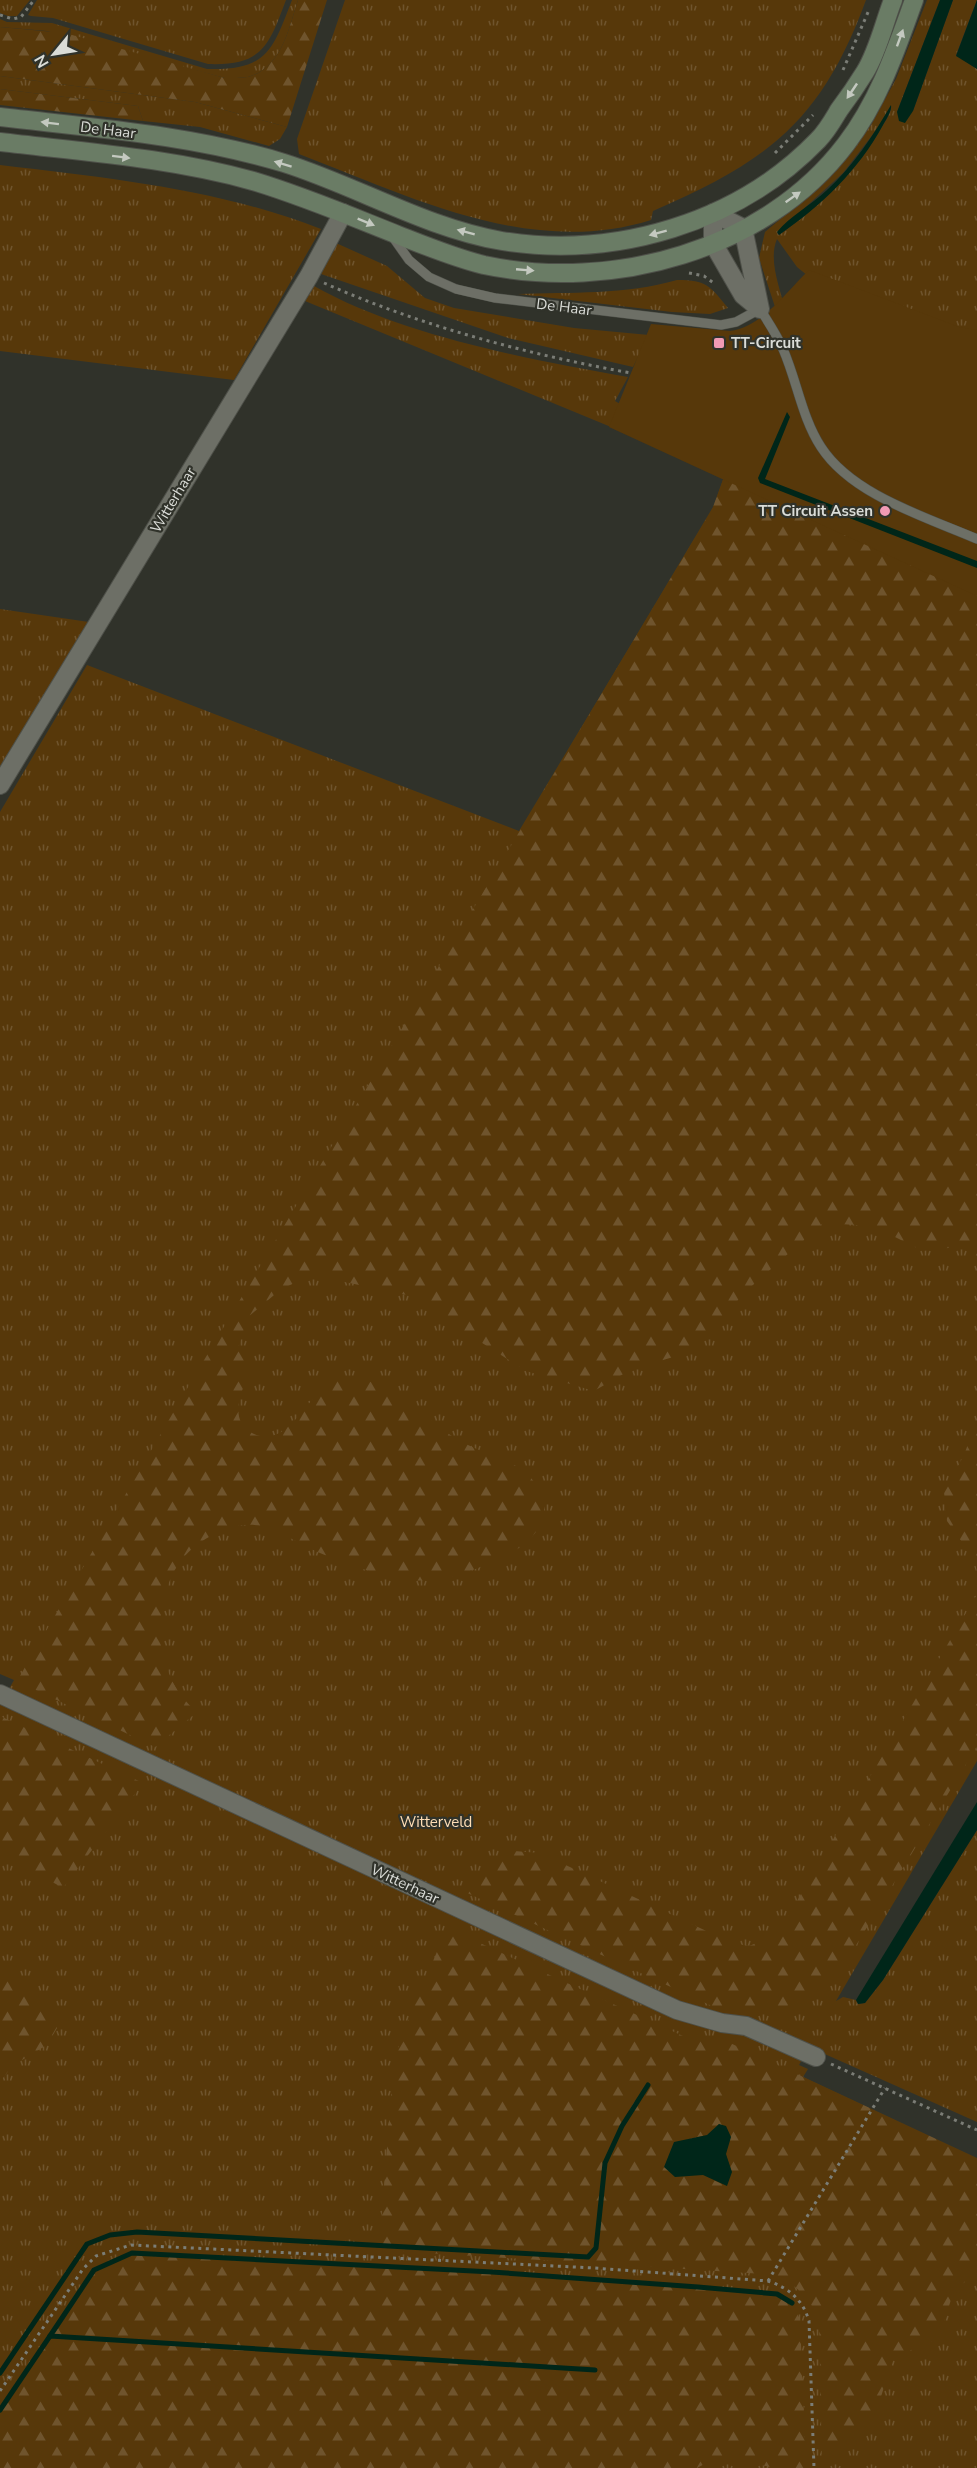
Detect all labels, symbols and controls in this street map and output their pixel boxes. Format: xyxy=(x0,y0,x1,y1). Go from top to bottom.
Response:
north arrow xyxy=(24,24,84,84)
one-way arrow xyxy=(896,29,906,47)
text: N xyxy=(29,50,54,72)
one-way arrow xyxy=(846,83,858,99)
street label: De Haar xyxy=(79,117,137,143)
one-way arrow xyxy=(41,118,60,128)
one-way arrow xyxy=(111,152,130,162)
one-way arrow xyxy=(274,159,292,168)
one-way arrow xyxy=(784,191,800,203)
one-way arrow xyxy=(357,218,375,227)
one-way arrow xyxy=(457,227,475,236)
one-way arrow xyxy=(649,229,667,238)
one-way arrow xyxy=(516,265,535,275)
street label: De Haar xyxy=(535,294,593,320)
place label: TT-Circuit xyxy=(731,333,801,353)
marker: TT-Circuit xyxy=(712,336,726,350)
street label: Witterhaar xyxy=(146,463,201,537)
place label: TT Circuit Assen xyxy=(758,501,873,521)
marker: TT Circuit Assen xyxy=(878,504,892,518)
park label: Witterveld xyxy=(400,1812,472,1832)
street label: Witterhaar xyxy=(368,1859,443,1909)

